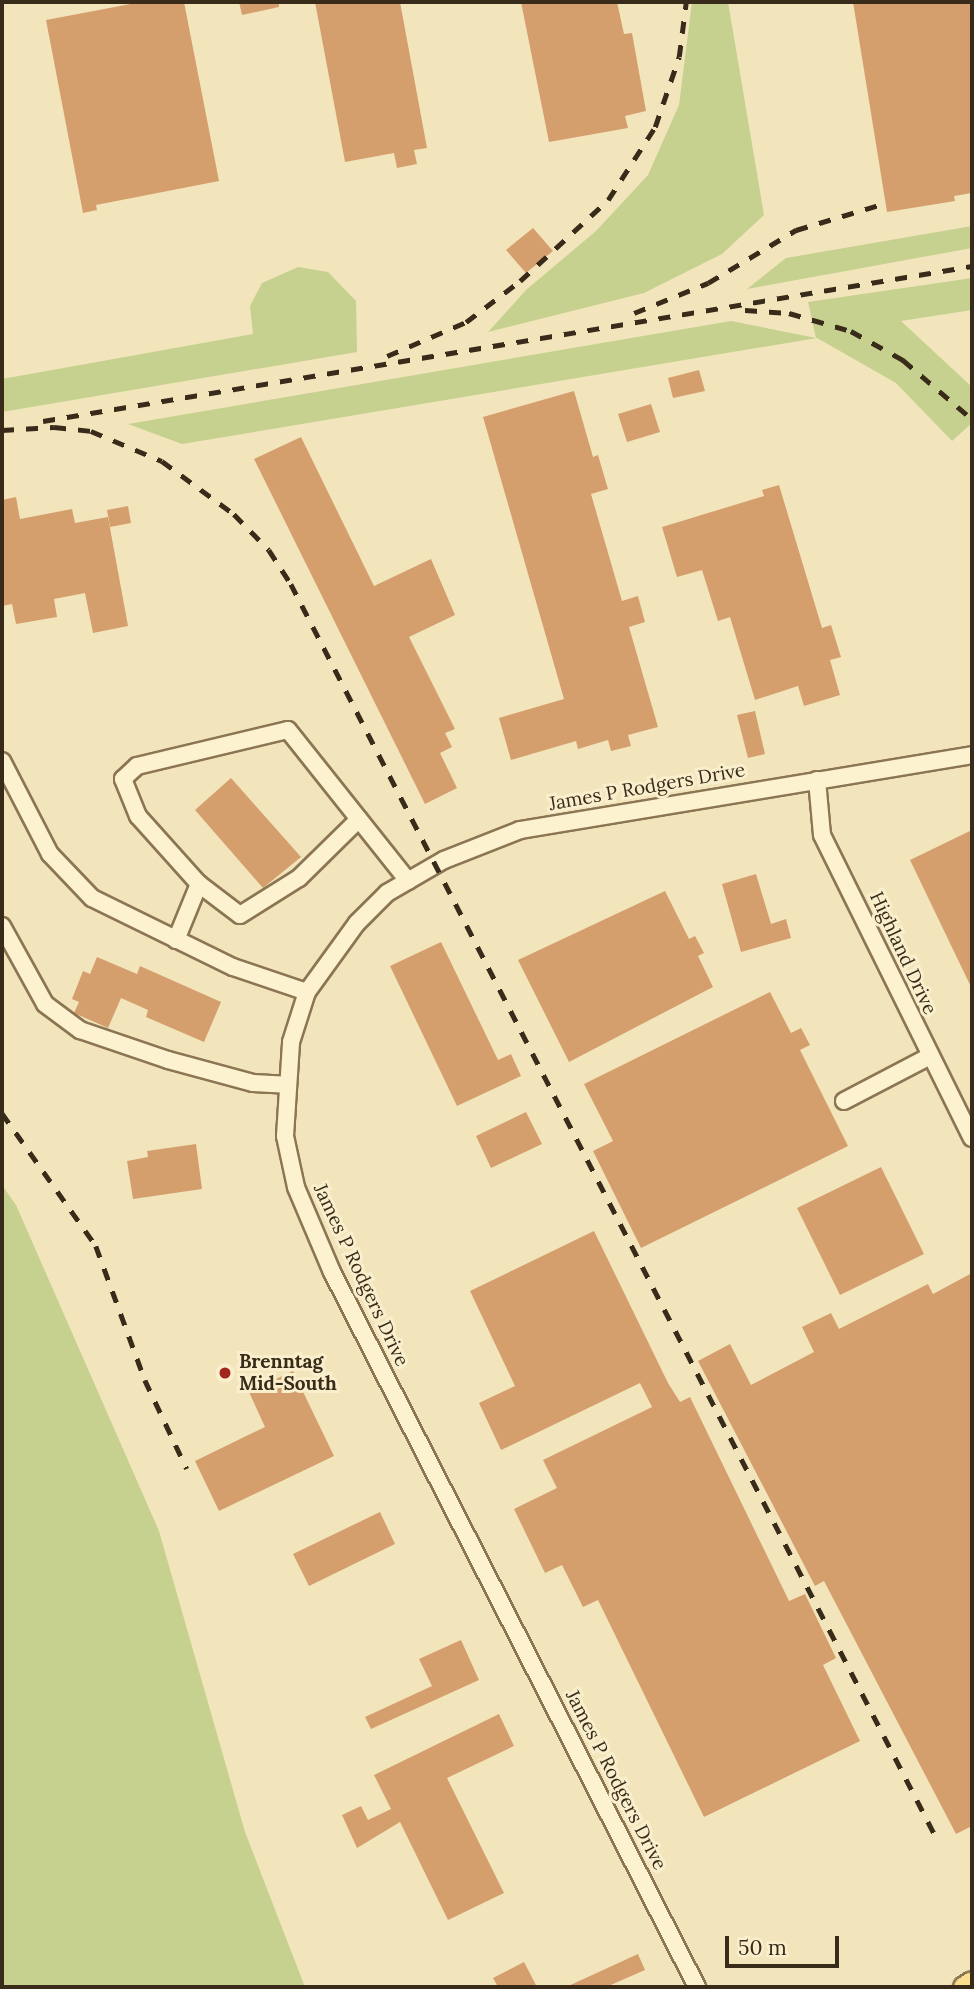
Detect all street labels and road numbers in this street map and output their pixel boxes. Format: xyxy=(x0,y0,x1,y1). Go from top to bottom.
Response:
street label: James P Rodgers Drive xyxy=(547,759,747,815)
street label: Highland Drive xyxy=(865,888,941,1018)
street label: James P Rodgers Drive xyxy=(309,1180,413,1370)
street label: James P Rodgers Drive xyxy=(561,1686,671,1874)

